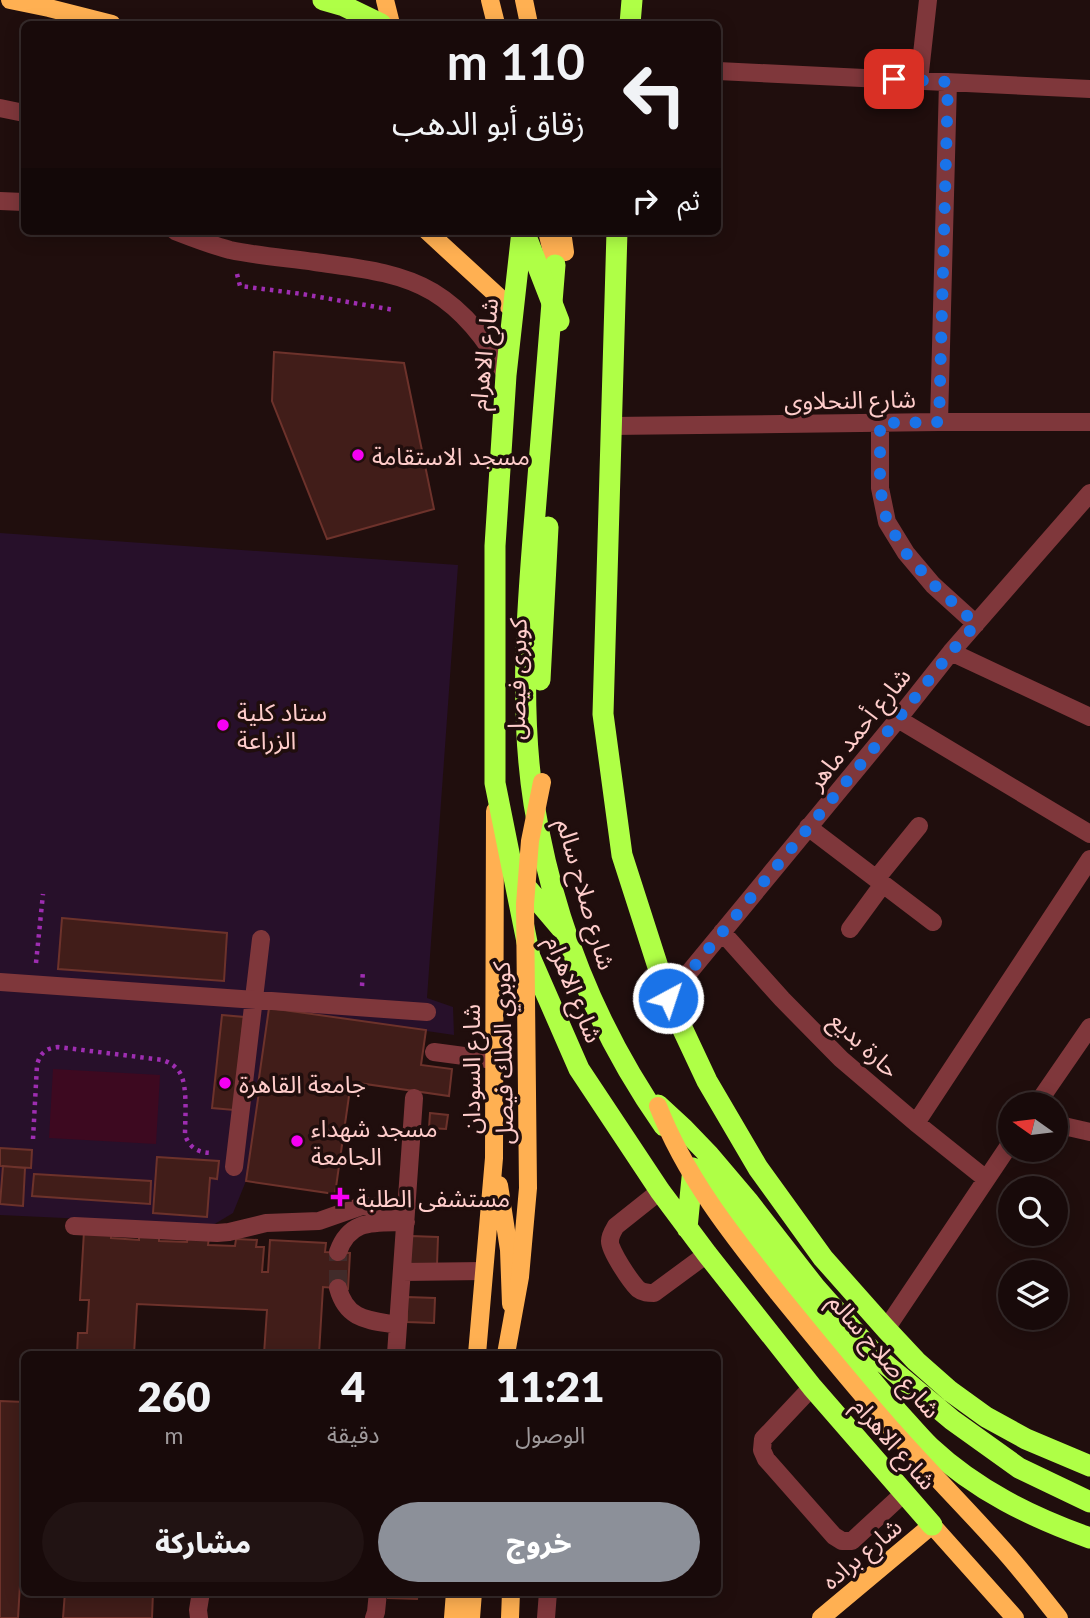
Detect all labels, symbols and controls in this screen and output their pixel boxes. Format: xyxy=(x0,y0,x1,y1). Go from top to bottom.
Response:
text: 110 m xyxy=(447,32,585,90)
icon: left xyxy=(609,49,700,140)
pin xyxy=(864,49,924,109)
icon: arrive xyxy=(875,60,913,98)
text: زقاق أبو الدهب xyxy=(392,103,585,142)
icon: right xyxy=(626,182,664,220)
text: ثم xyxy=(678,184,700,216)
street label: شارع الاهرام xyxy=(463,296,508,412)
street label: شارع النحلاوى xyxy=(784,383,916,419)
place label: مسجد الاستقامة xyxy=(372,441,530,470)
marker: مسجد الاستقامة xyxy=(350,447,366,463)
street label: كوبرى فيصل xyxy=(500,617,533,740)
street label: شارع أحمد ماهر xyxy=(799,661,919,798)
place label: ستاد كلية الزراعة xyxy=(237,697,327,755)
marker: ستاد كلية الزراعة xyxy=(215,717,231,733)
street label: شارع صلاح سالم xyxy=(548,815,622,974)
street label: شارع الاهرام xyxy=(536,931,610,1049)
street label: كوبري الملك فيصل xyxy=(486,960,524,1145)
position arrow xyxy=(631,961,705,1035)
street label: شارع السودان xyxy=(456,1004,489,1134)
street label: حارة بديع xyxy=(822,1005,906,1086)
place label: جامعة القاهرة xyxy=(239,1069,366,1099)
marker: جامعة القاهرة xyxy=(217,1075,233,1091)
north arrow xyxy=(998,1092,1068,1162)
map controls xyxy=(998,1092,1068,1330)
place label: مسجد شهداء الجامعة xyxy=(311,1113,438,1170)
marker: مسجد شهداء الجامعة xyxy=(289,1133,305,1149)
button: search xyxy=(998,1176,1068,1246)
place label: مستشفى الطلبة xyxy=(356,1183,510,1212)
marker: مستشفى الطلبة xyxy=(330,1187,350,1207)
button: layers xyxy=(998,1260,1068,1330)
street label: شارع صلاح سالم xyxy=(820,1287,947,1426)
text: 4 xyxy=(341,1361,365,1411)
text: 11:21 xyxy=(496,1361,605,1411)
text: 260 xyxy=(138,1371,211,1421)
street label: شارع الاهرام xyxy=(843,1391,943,1498)
text: دقيقة xyxy=(327,1420,379,1448)
text: الوصول xyxy=(515,1420,585,1448)
text: m xyxy=(165,1421,184,1449)
button: مشاركة xyxy=(42,1502,364,1582)
button: خروج xyxy=(378,1502,700,1582)
street label: شارع براده xyxy=(815,1511,909,1598)

